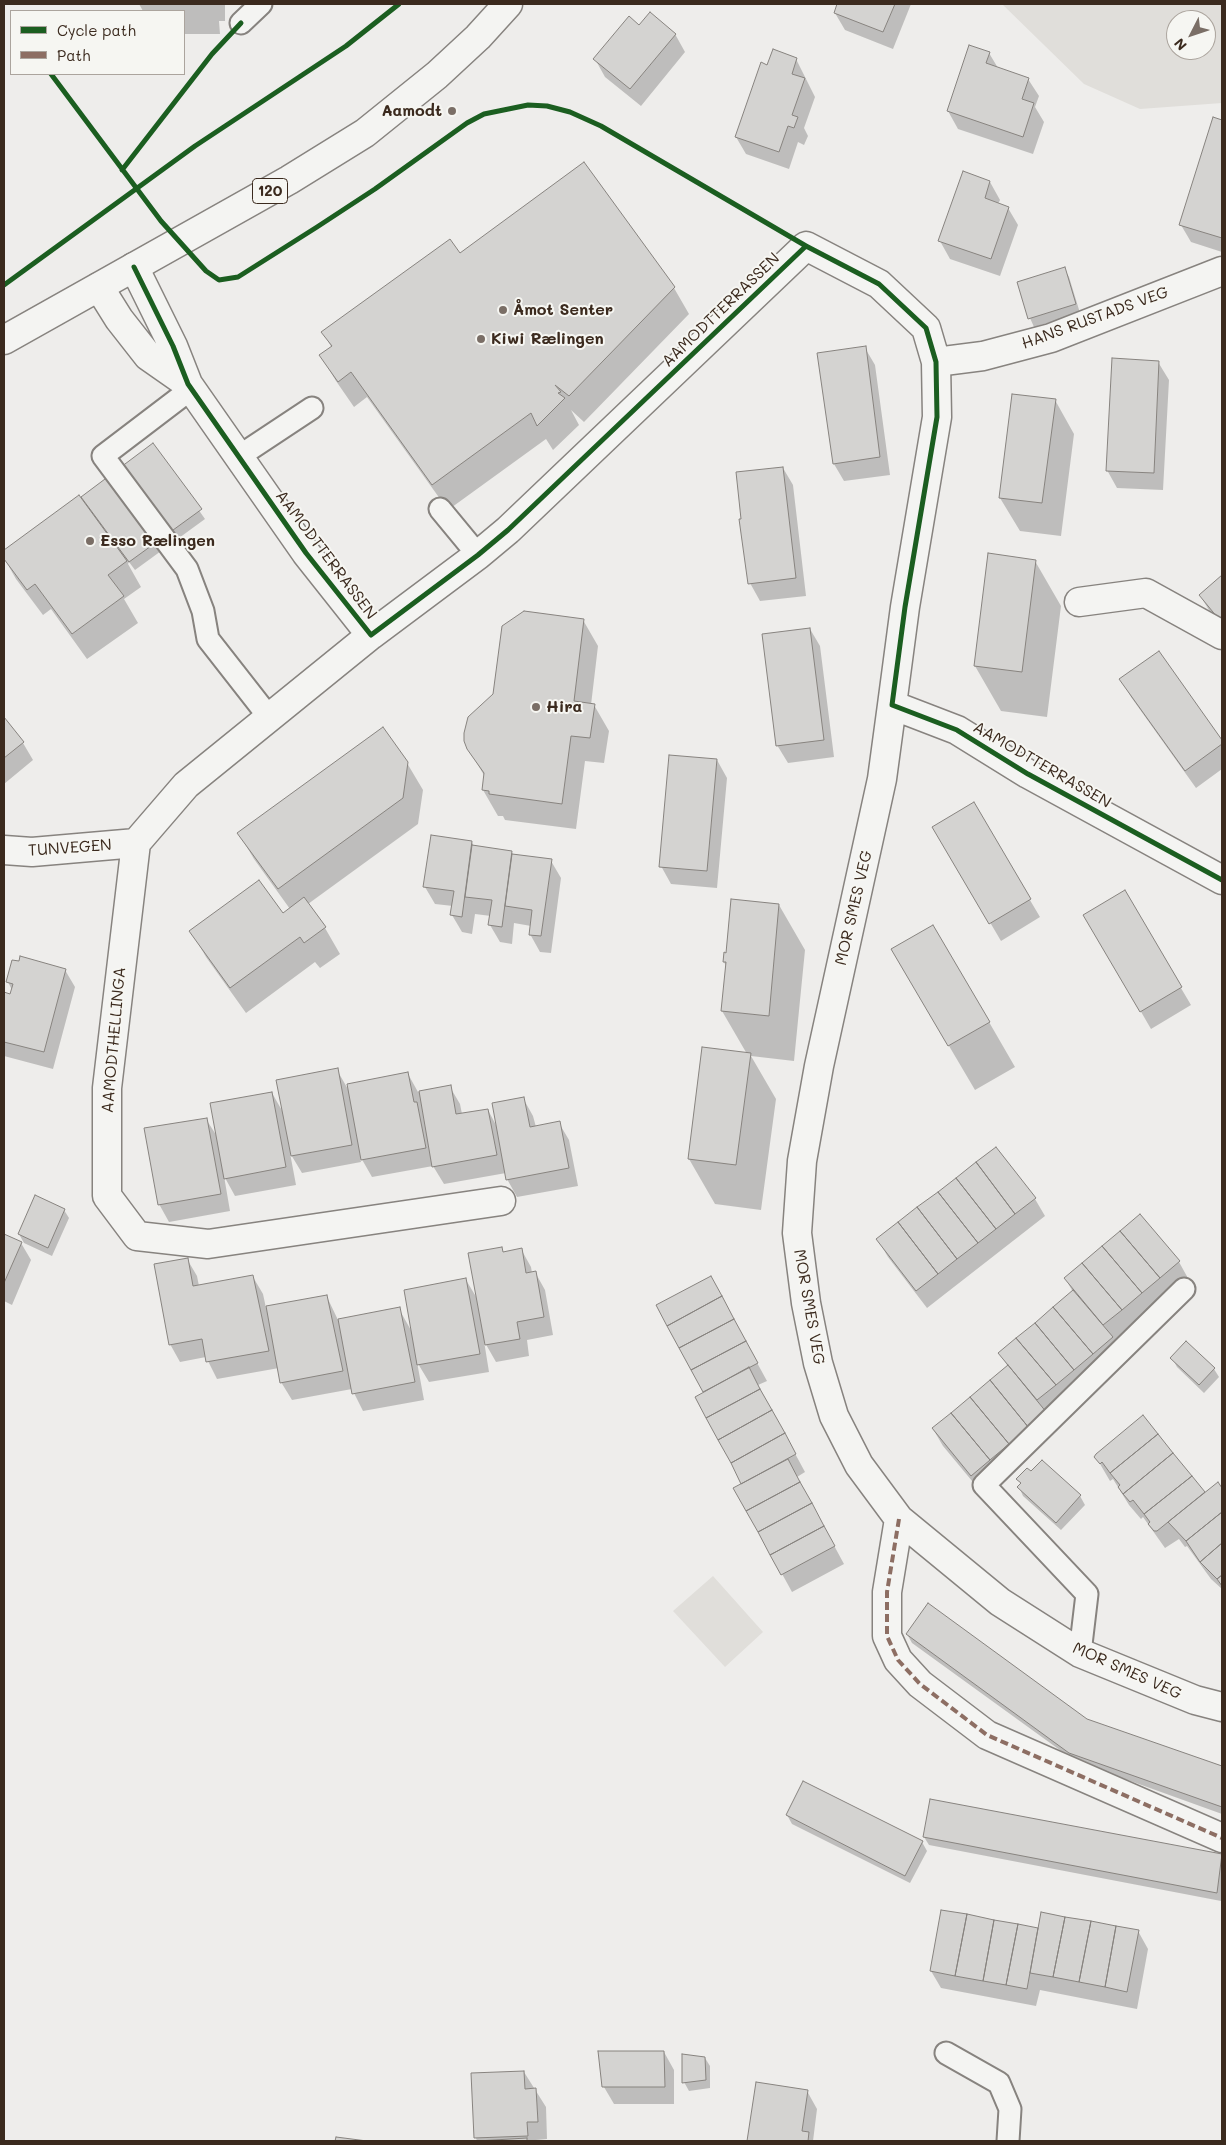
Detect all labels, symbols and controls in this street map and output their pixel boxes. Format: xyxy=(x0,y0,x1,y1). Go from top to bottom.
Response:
legend xyxy=(10,10,185,75)
north arrow xyxy=(1166,10,1216,60)
text: Cycle path xyxy=(57,20,136,40)
text: N xyxy=(1169,34,1191,55)
text: Path xyxy=(57,45,91,65)
place label: Aamodt xyxy=(381,101,442,121)
marker: Aamodt xyxy=(446,105,458,117)
road number: 120 xyxy=(252,178,288,204)
street label: AAMODTTERRASSEN xyxy=(658,249,784,371)
street label: HANS RUSTADS VEG xyxy=(1019,283,1171,353)
place label: Åmot Senter xyxy=(513,300,613,320)
marker: Åmot Senter xyxy=(497,304,509,316)
place label: Kiwi Rælingen xyxy=(491,329,604,349)
marker: Kiwi Rælingen xyxy=(475,333,487,345)
street label: AAMODTTERRASSEN xyxy=(271,487,381,623)
place label: Esso Rælingen xyxy=(100,531,215,551)
marker: Esso Rælingen xyxy=(84,535,96,547)
place label: Hira xyxy=(546,697,582,717)
marker: Hira xyxy=(530,701,542,713)
street label: AAMODTTERRASSEN xyxy=(970,718,1114,812)
street label: TUNVEGEN xyxy=(28,836,112,860)
street label: MOR SMES VEG xyxy=(831,849,877,967)
street label: AAMODTHELLINGA xyxy=(98,966,130,1114)
street label: MOR SMES VEG xyxy=(789,1248,829,1366)
street label: MOR SMES VEG xyxy=(1070,1638,1184,1704)

